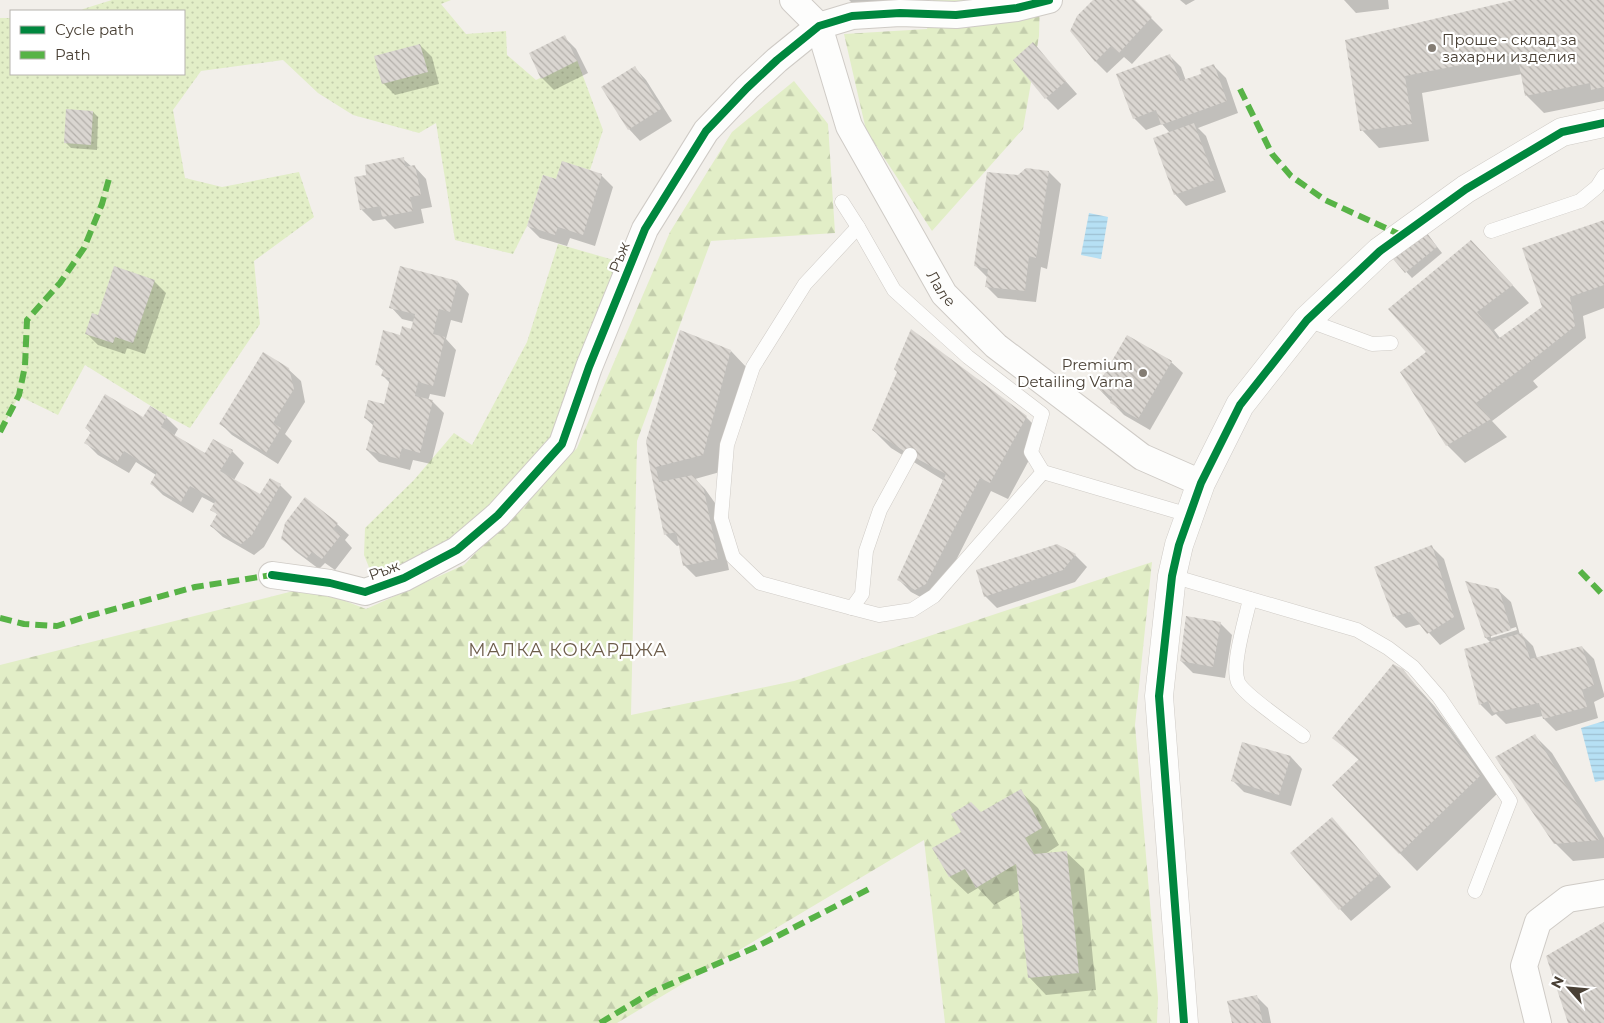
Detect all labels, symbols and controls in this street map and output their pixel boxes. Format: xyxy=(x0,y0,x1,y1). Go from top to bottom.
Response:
legend xyxy=(10,10,185,75)
text: Cycle path xyxy=(55,20,134,39)
place label: Проше - склад за захарни изделия xyxy=(1442,30,1577,66)
marker: Проше - склад за захарни изделия xyxy=(1426,42,1438,54)
text: Path xyxy=(55,45,91,64)
street label: Ръж xyxy=(604,238,634,275)
street label: Лале xyxy=(923,267,960,310)
place label: Premium Detailing Varna xyxy=(1017,355,1133,391)
marker: Premium Detailing Varna xyxy=(1137,367,1149,379)
street label: Ръж xyxy=(366,555,403,584)
district label: МАЛКА КОКАРДЖА xyxy=(468,639,668,661)
north arrow xyxy=(1544,963,1594,1013)
text: N xyxy=(1547,973,1568,991)

